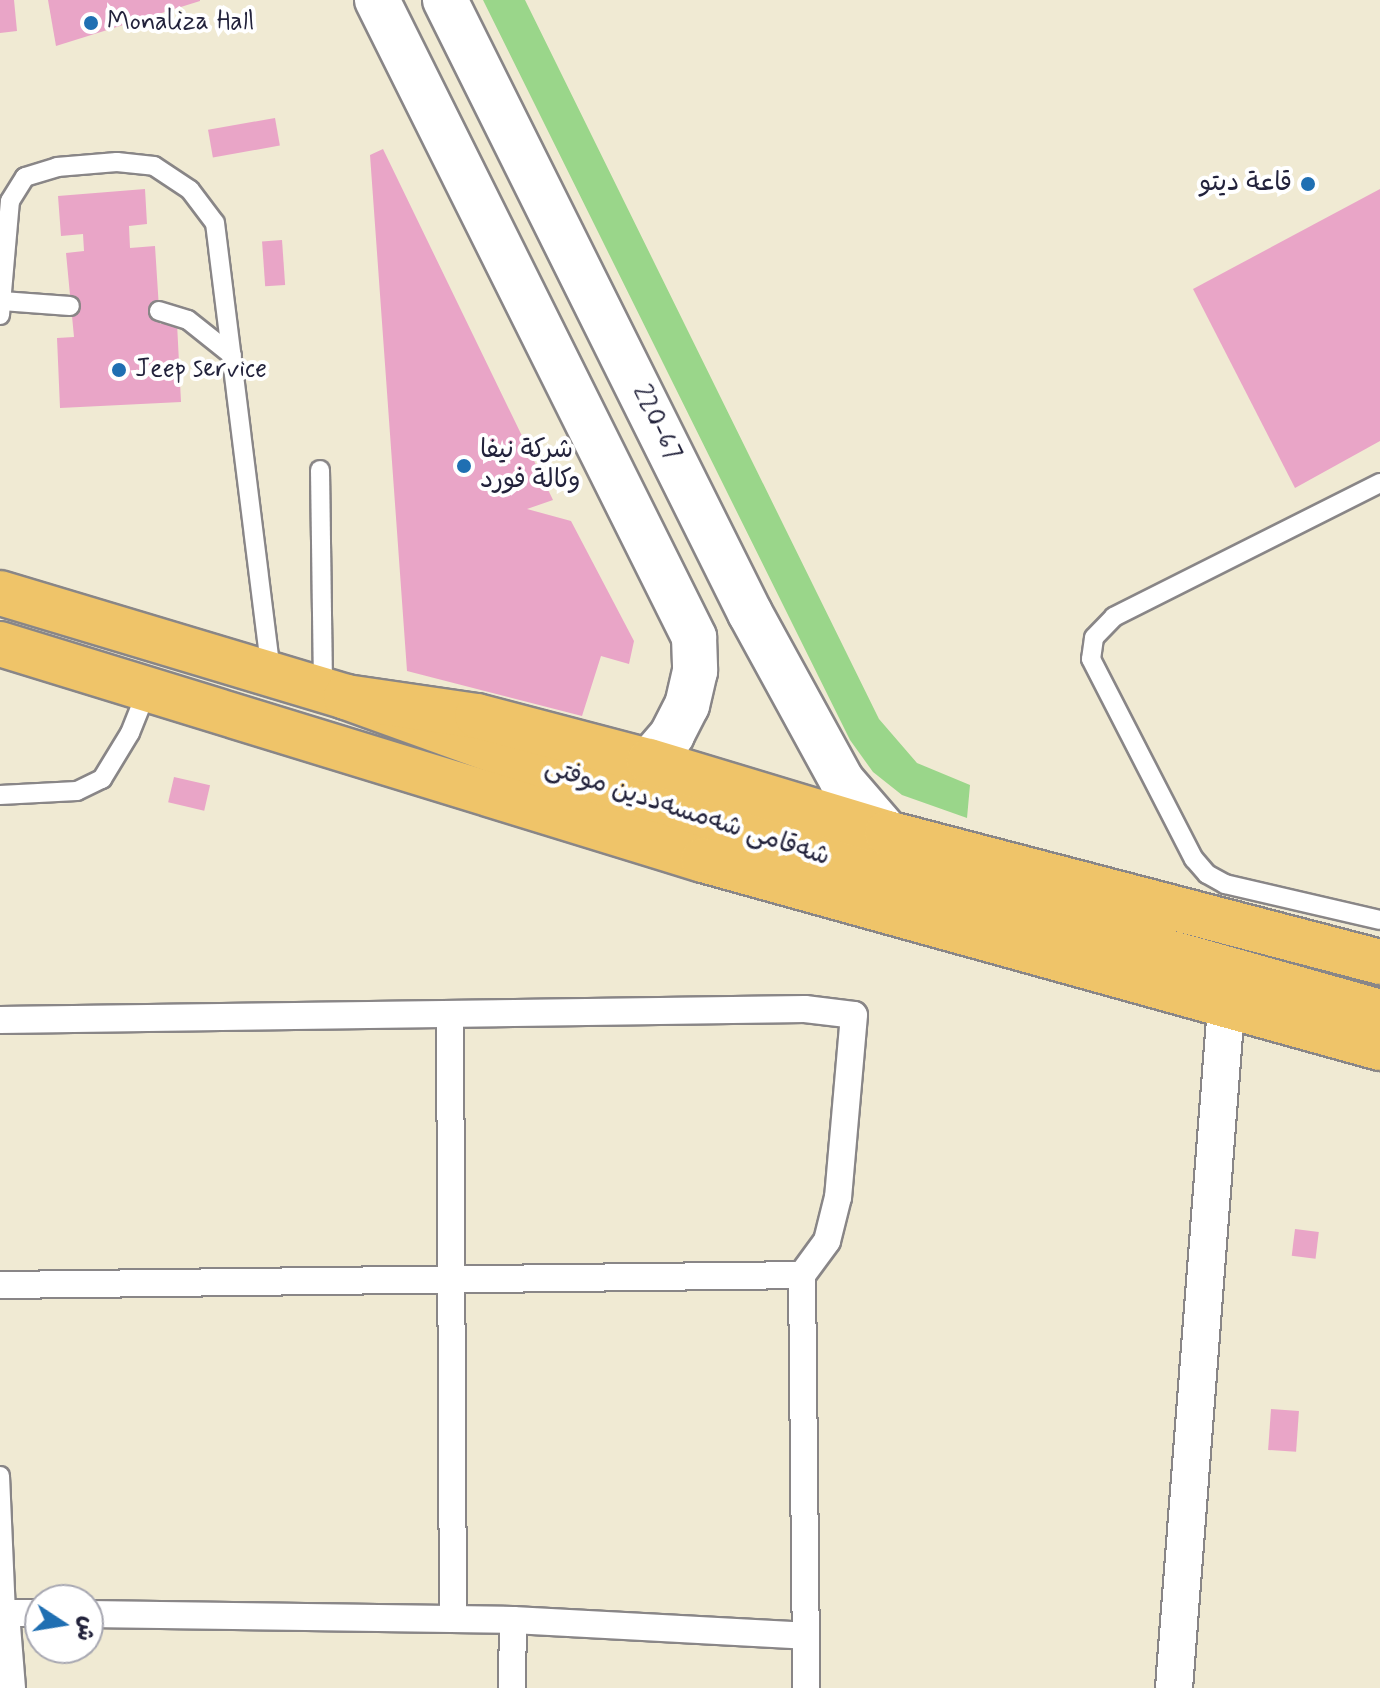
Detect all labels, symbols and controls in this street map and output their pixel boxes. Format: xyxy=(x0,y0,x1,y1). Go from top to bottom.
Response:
place label: Monaliza Hall xyxy=(107,7,258,39)
marker: Monaliza Hall xyxy=(82,14,100,32)
place label: قاعة ديتو xyxy=(1199,168,1292,200)
marker: قاعة ديتو xyxy=(1299,175,1317,193)
place label: Jeep service xyxy=(135,354,268,386)
marker: Jeep service xyxy=(110,361,128,379)
street label: 220-67 xyxy=(624,380,688,466)
place label: شركة نيفا وكالة فورد xyxy=(480,435,580,496)
marker: شركة نيفا وكالة فورد xyxy=(455,457,473,475)
street label: شەقامی شەمسەددین موفتی xyxy=(541,752,833,874)
north arrow xyxy=(24,1584,104,1664)
text: ش xyxy=(69,1614,102,1643)

